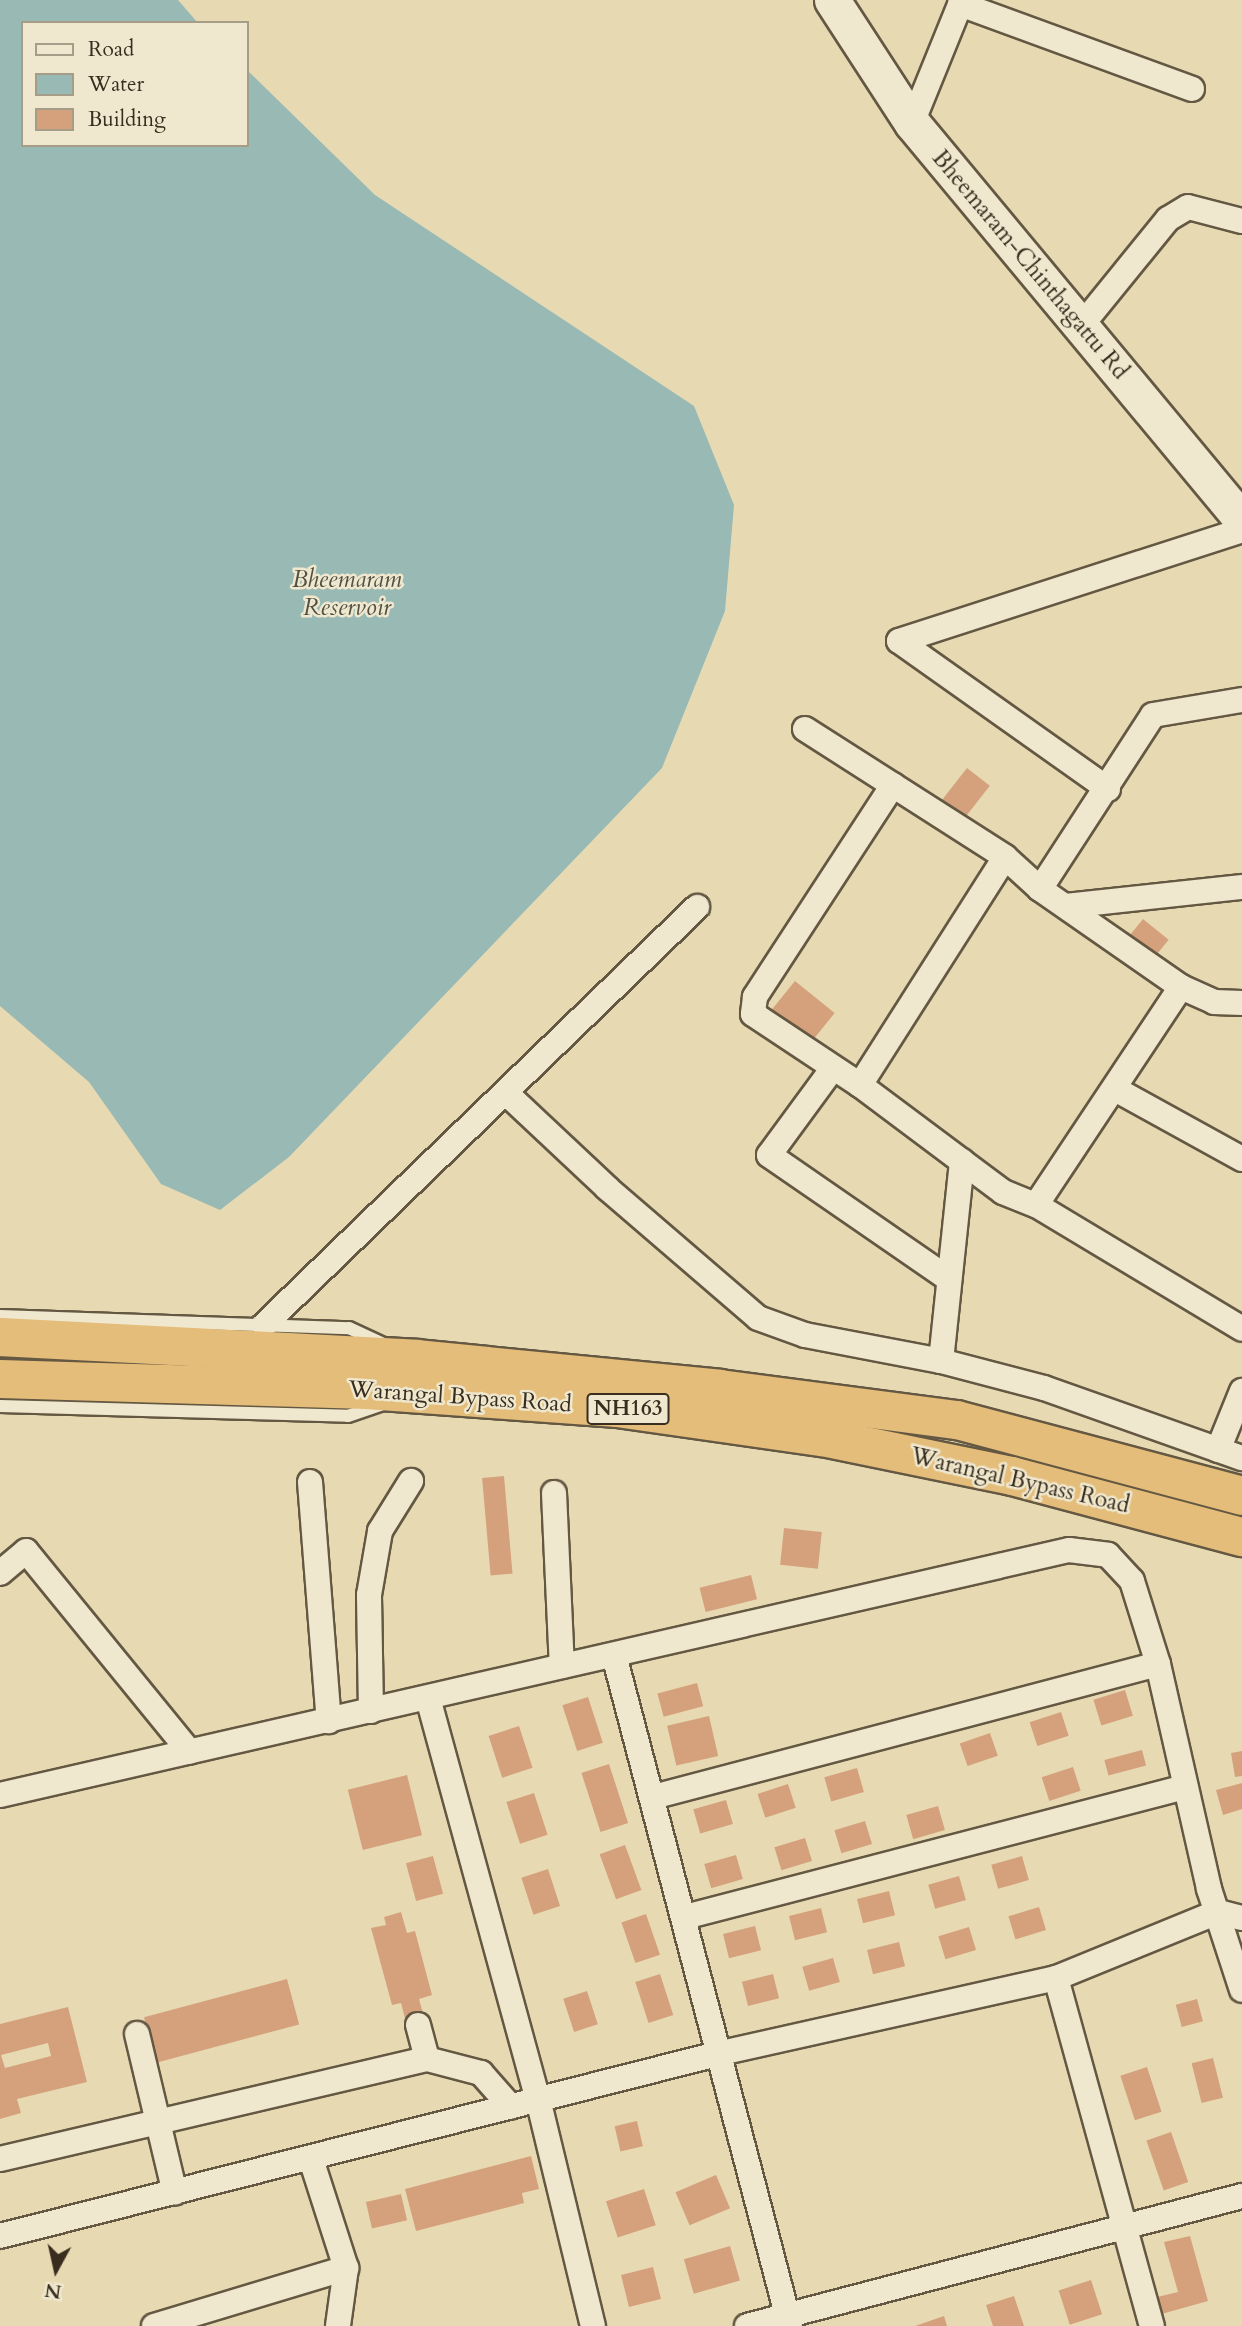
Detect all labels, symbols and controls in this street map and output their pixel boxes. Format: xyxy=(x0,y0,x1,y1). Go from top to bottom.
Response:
legend xyxy=(21,21,248,147)
text: Road xyxy=(88,35,134,64)
text: Water xyxy=(88,70,144,99)
text: Building xyxy=(88,105,166,134)
street label: Bheemaram-Chinthagattu Rd xyxy=(926,145,1134,385)
water label: Bheemaram Reservoir xyxy=(292,566,402,622)
street label: Warangal Bypass Road xyxy=(347,1375,573,1419)
road number: NH163 xyxy=(586,1392,670,1426)
street label: Warangal Bypass Road xyxy=(908,1442,1132,1520)
north arrow xyxy=(21,2235,91,2305)
text: N xyxy=(43,2277,63,2305)

